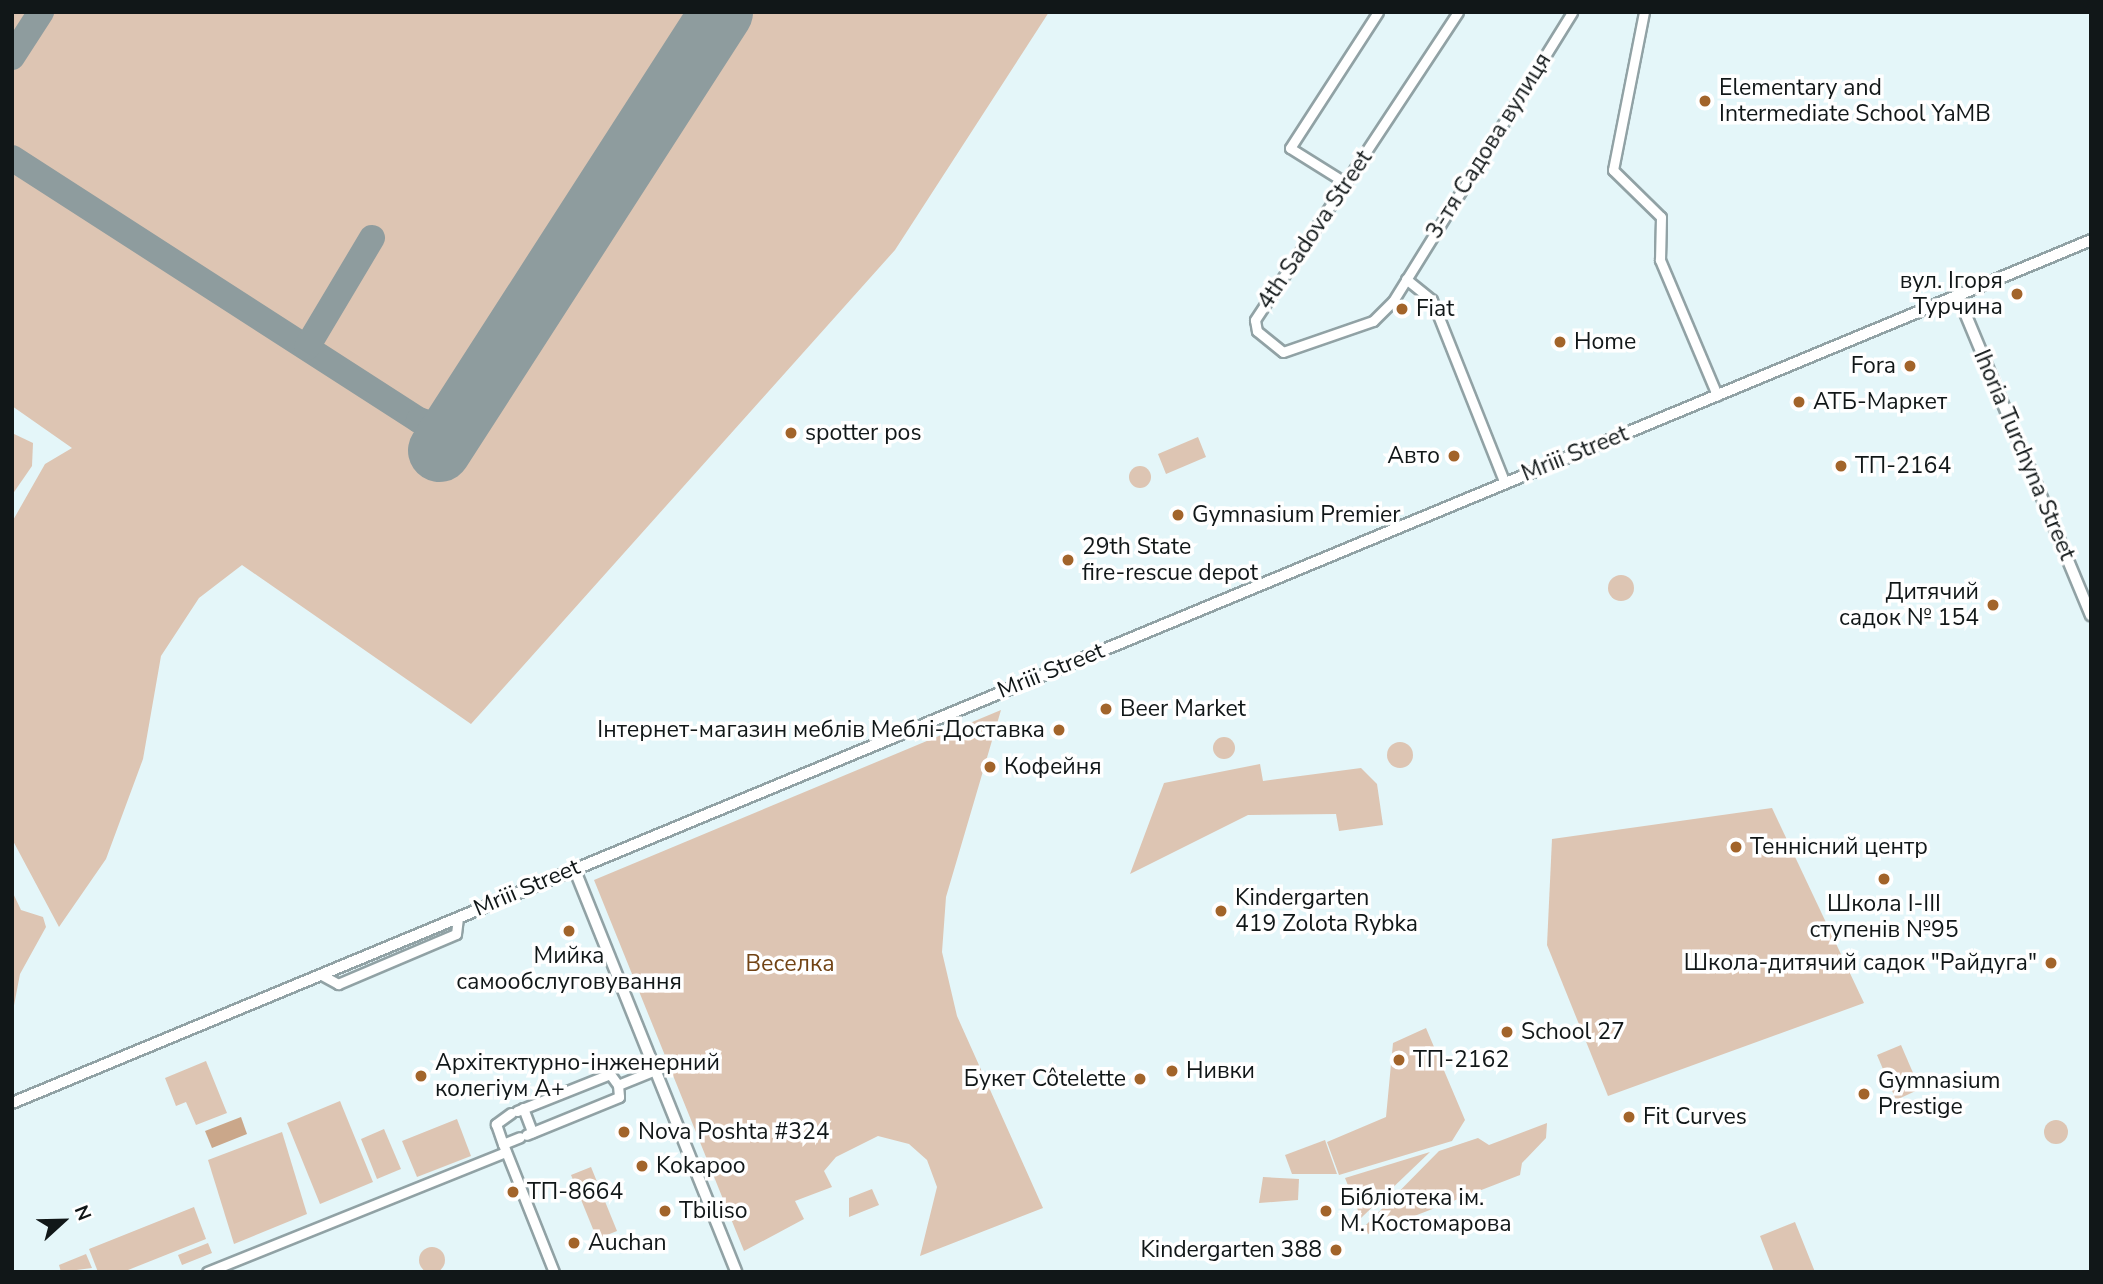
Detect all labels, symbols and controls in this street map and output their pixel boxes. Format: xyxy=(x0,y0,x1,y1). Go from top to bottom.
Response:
street label: 3-тя Садова вулиця xyxy=(1421,48,1557,244)
place label: Elementary and Intermediate School YaMB xyxy=(1719,74,1991,128)
marker: Elementary and Intermediate School YaMB xyxy=(1697,93,1713,109)
street label: 4th Sadova Street xyxy=(1252,145,1378,315)
place label: вул. Ігоря Турчина xyxy=(1900,267,2003,321)
marker: вул. Ігоря Турчина xyxy=(2009,286,2025,302)
place label: Fiat xyxy=(1416,295,1454,323)
marker: Fiat xyxy=(1394,301,1410,317)
place label: Home xyxy=(1574,328,1636,356)
marker: Home xyxy=(1552,334,1568,350)
street label: Ihoria Turchyna Street xyxy=(1967,346,2081,564)
place label: Fora xyxy=(1851,352,1896,380)
marker: Fora xyxy=(1902,358,1918,374)
place label: АТБ-Маркет xyxy=(1813,388,1947,416)
marker: АТБ-Маркет xyxy=(1791,394,1807,410)
place label: spotter pos xyxy=(805,419,921,447)
street label: Mriii Street xyxy=(1518,420,1632,488)
marker: spotter pos xyxy=(783,425,799,441)
place label: Авто xyxy=(1387,442,1440,470)
marker: Авто xyxy=(1446,448,1462,464)
place label: ТП-2164 xyxy=(1855,452,1951,480)
marker: ТП-2164 xyxy=(1833,458,1849,474)
place label: Gymnasium Premier xyxy=(1192,501,1401,529)
marker: Gymnasium Premier xyxy=(1170,507,1186,523)
place label: 29th State fire-rescue depot xyxy=(1082,533,1258,587)
marker: 29th State fire-rescue depot xyxy=(1060,552,1076,568)
place label: Дитячий садок № 154 xyxy=(1839,578,1979,632)
marker: Дитячий садок № 154 xyxy=(1985,597,2001,613)
street label: Mriii Street xyxy=(994,637,1108,705)
place label: Beer Market xyxy=(1120,695,1246,723)
marker: Beer Market xyxy=(1098,701,1114,717)
place label: Інтернет-магазин меблів Меблі-Доставка xyxy=(597,716,1045,744)
marker: Інтернет-магазин меблів Меблі-Доставка xyxy=(1051,722,1067,738)
place label: Кофейня xyxy=(1004,753,1102,781)
marker: Кофейня xyxy=(982,759,998,775)
place label: Теннісний центр xyxy=(1750,833,1928,861)
marker: Теннісний центр xyxy=(1728,839,1744,855)
street label: Mriii Street xyxy=(470,853,584,923)
marker: Школа І-ІІІ ступенів №95 xyxy=(1876,871,1892,887)
place label: Kindergarten 419 Zolota Rybka xyxy=(1235,884,1418,938)
place label: Школа І-ІІІ ступенів №95 xyxy=(1809,890,1959,944)
marker: Kindergarten 419 Zolota Rybka xyxy=(1213,903,1229,919)
marker: Мийка самообслуговування xyxy=(561,923,577,939)
place label: Мийка самообслуговування xyxy=(456,942,682,996)
place label: Школа-дитячий садок "Райдуга" xyxy=(1684,949,2037,977)
park label: Веселка xyxy=(745,950,835,978)
marker: Школа-дитячий садок "Райдуга" xyxy=(2043,955,2059,971)
place label: School 27 xyxy=(1521,1018,1625,1046)
marker: School 27 xyxy=(1499,1024,1515,1040)
place label: ТП-2162 xyxy=(1413,1046,1509,1074)
place label: Архітектурно-інженерний колегіум А+ xyxy=(435,1049,720,1103)
marker: ТП-2162 xyxy=(1391,1052,1407,1068)
place label: Нивки xyxy=(1186,1057,1255,1085)
marker: Нивки xyxy=(1164,1063,1180,1079)
place label: Букет Côtelette xyxy=(964,1065,1126,1093)
place label: Gymnasium Prestige xyxy=(1878,1067,2000,1121)
marker: Архітектурно-інженерний колегіум А+ xyxy=(413,1068,429,1084)
marker: Букет Côtelette xyxy=(1132,1071,1148,1087)
marker: Gymnasium Prestige xyxy=(1856,1086,1872,1102)
place label: Fit Curves xyxy=(1643,1103,1747,1131)
marker: Fit Curves xyxy=(1621,1109,1637,1125)
place label: Nova Poshta #324 xyxy=(638,1118,830,1146)
marker: Nova Poshta #324 xyxy=(616,1124,632,1140)
place label: Kokapoo xyxy=(656,1152,745,1180)
marker: Kokapoo xyxy=(634,1158,650,1174)
place label: ТП-8664 xyxy=(527,1178,623,1206)
marker: ТП-8664 xyxy=(505,1184,521,1200)
place label: Бібліотека ім. М. Костомарова xyxy=(1340,1184,1512,1238)
north arrow xyxy=(28,1186,98,1256)
place label: Tbiliso xyxy=(679,1197,748,1225)
text: N xyxy=(68,1202,97,1225)
marker: Tbiliso xyxy=(657,1203,673,1219)
marker: Бібліотека ім. М. Костомарова xyxy=(1318,1203,1334,1219)
place label: Auchan xyxy=(588,1229,667,1257)
marker: Auchan xyxy=(566,1235,582,1251)
place label: Kindergarten 388 xyxy=(1140,1236,1322,1264)
marker: Kindergarten 388 xyxy=(1328,1242,1344,1258)

